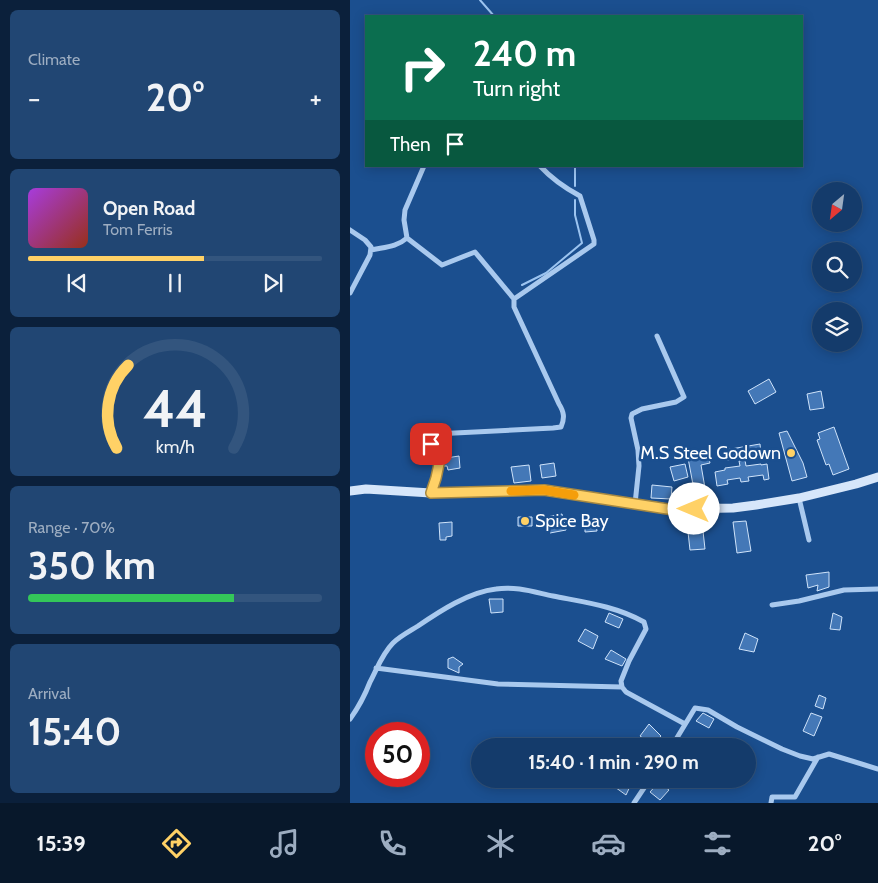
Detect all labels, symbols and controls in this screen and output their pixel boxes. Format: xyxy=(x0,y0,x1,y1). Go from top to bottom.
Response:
text: 240 m xyxy=(473,32,576,75)
icon: right xyxy=(390,35,455,100)
text: Climate xyxy=(28,50,80,69)
text: 20° xyxy=(146,74,204,121)
text: Turn right xyxy=(473,75,560,102)
text: − xyxy=(28,81,40,115)
text: + xyxy=(310,81,322,115)
icon: arrive xyxy=(441,130,469,158)
text: Then xyxy=(390,133,431,156)
north arrow xyxy=(812,182,862,232)
map controls xyxy=(812,182,862,352)
text: Open Road xyxy=(103,197,195,220)
text: Tom Ferris xyxy=(103,220,173,239)
button: search xyxy=(812,242,862,292)
icon: previous xyxy=(63,269,91,297)
icon: pause xyxy=(161,269,189,297)
icon: next xyxy=(259,269,287,297)
button: layers xyxy=(812,302,862,352)
text: 44 xyxy=(143,377,207,440)
pin xyxy=(410,423,452,465)
icon: arrive xyxy=(417,430,445,458)
text: km/h xyxy=(155,436,195,457)
place label: M.S Steel Godown xyxy=(640,442,781,464)
marker: M.S Steel Godown xyxy=(785,447,797,459)
position arrow xyxy=(667,482,719,534)
place label: Spice Bay xyxy=(535,510,609,532)
marker: Spice Bay xyxy=(519,515,531,527)
text: Range · 70% xyxy=(28,518,115,537)
text: 350 km xyxy=(28,542,156,589)
text: Arrival xyxy=(28,684,71,703)
text: 15:40 xyxy=(28,708,121,755)
speed limit sign: 50 xyxy=(365,722,430,787)
text: 15:40 · 1 min · 290 m xyxy=(528,751,699,774)
icon: directions xyxy=(159,826,194,861)
icon: music xyxy=(267,826,302,861)
icon: phone xyxy=(375,826,410,861)
icon: climate xyxy=(483,826,518,861)
icon: car xyxy=(591,826,626,861)
icon: filters xyxy=(700,826,735,861)
text: 15:39 xyxy=(37,830,86,857)
text: 20° xyxy=(808,830,841,857)

